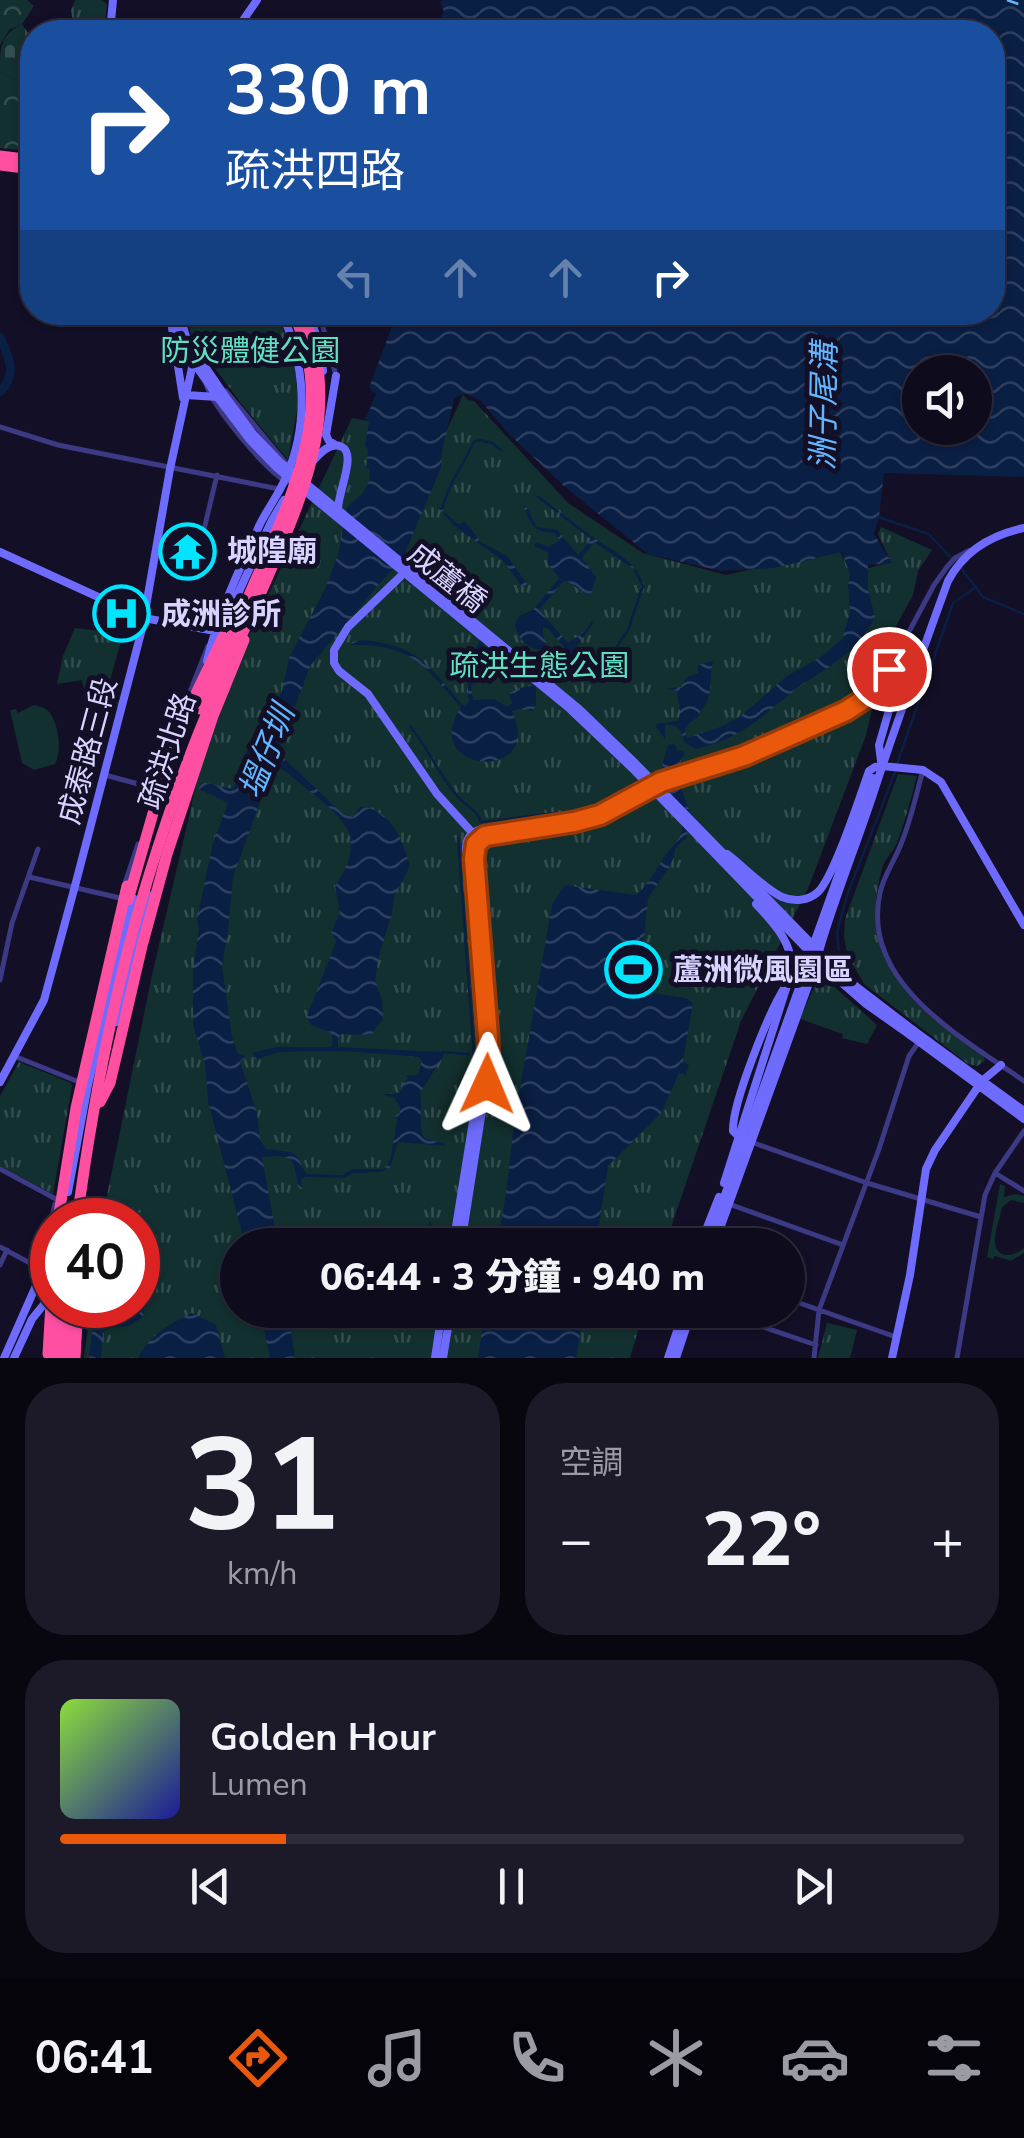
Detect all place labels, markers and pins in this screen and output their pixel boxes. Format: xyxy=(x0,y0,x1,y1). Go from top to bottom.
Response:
temple icon: 城隍廟 xyxy=(158,521,218,581)
place label: 城隍廟 xyxy=(227,531,317,572)
hospital icon: 成洲診所 xyxy=(92,584,152,644)
place label: 成洲診所 xyxy=(161,594,281,635)
pin xyxy=(847,627,932,712)
sports icon: 蘆洲微風園區 xyxy=(604,940,664,1000)
place label: 蘆洲微風園區 xyxy=(673,950,853,991)

